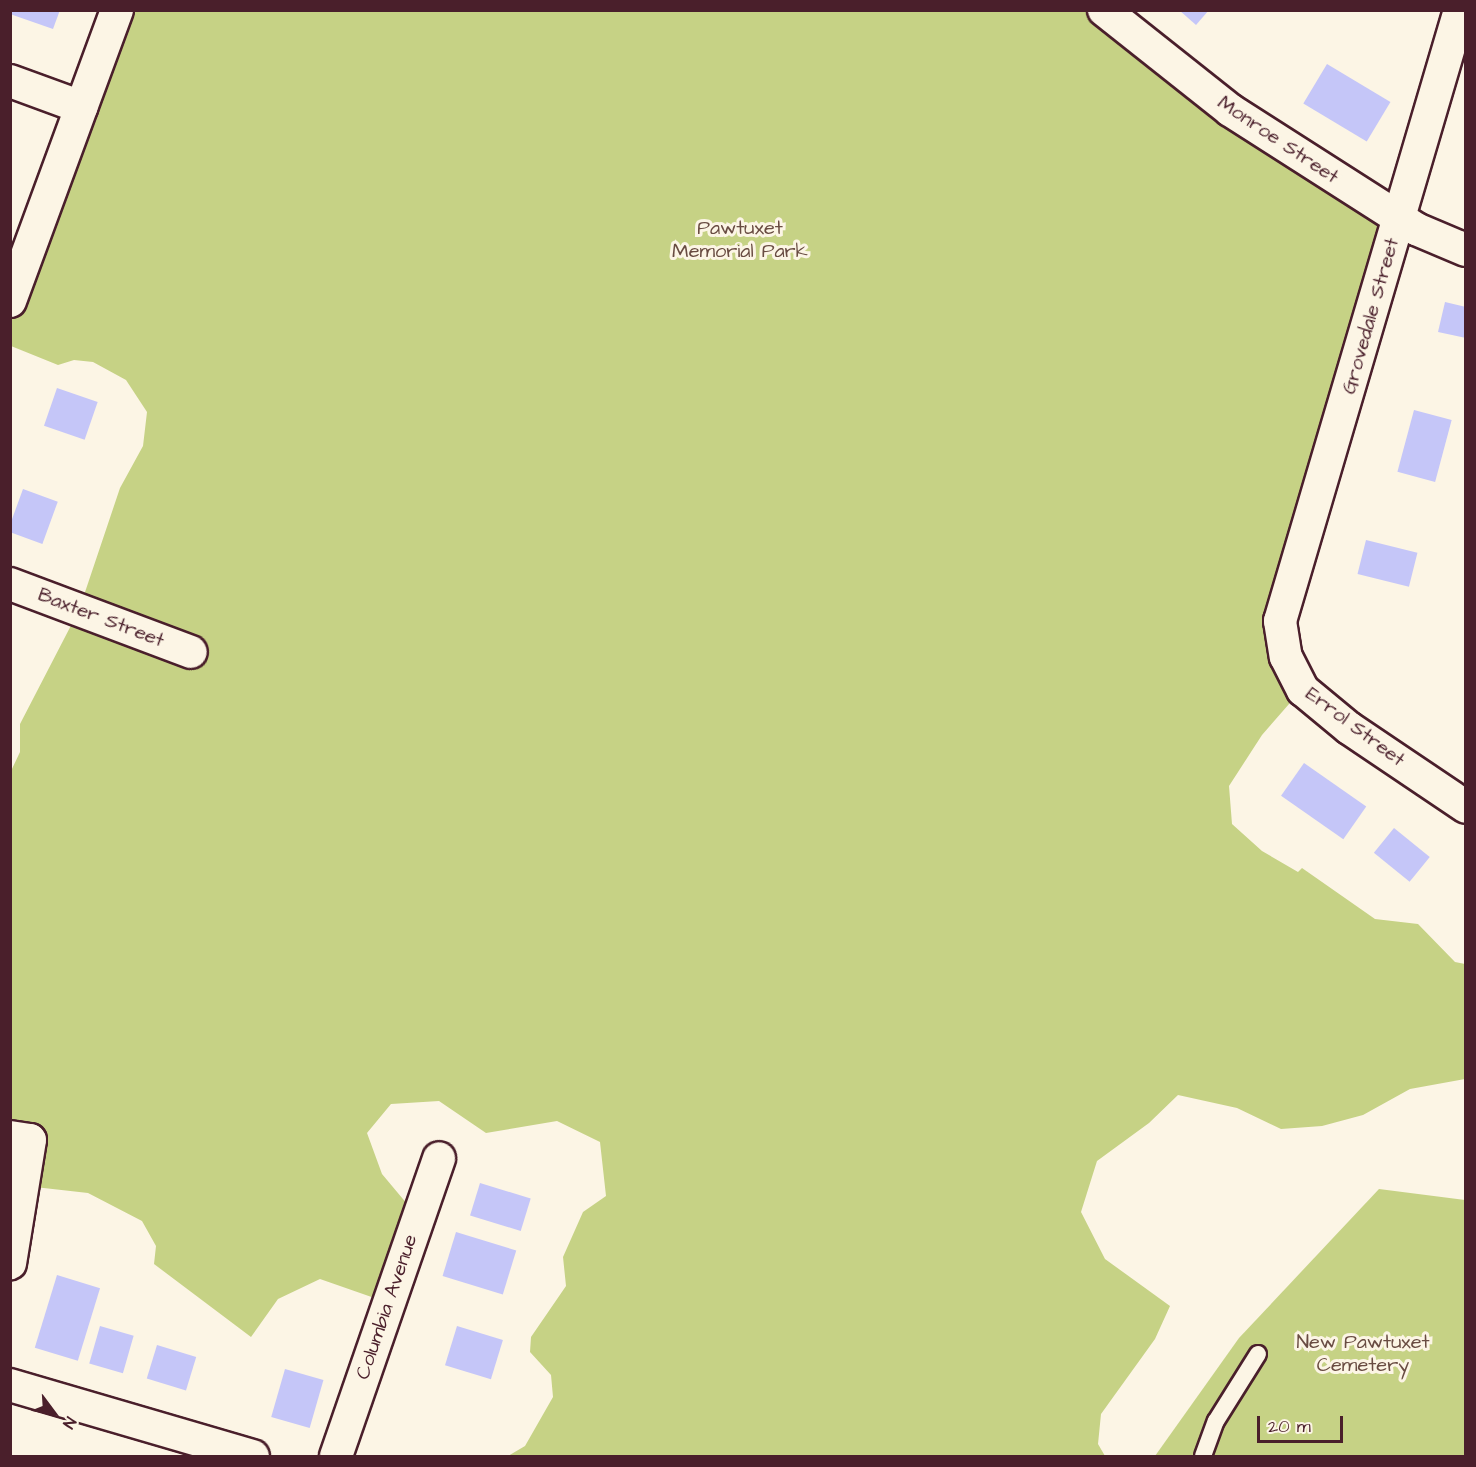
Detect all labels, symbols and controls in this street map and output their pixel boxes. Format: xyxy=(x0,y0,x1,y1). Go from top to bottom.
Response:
street label: Monroe Street xyxy=(1213,91,1343,189)
park label: Pawtuxet Memorial Park xyxy=(672,216,808,263)
street label: Grovedale Street xyxy=(1337,235,1405,397)
street label: Baxter Street xyxy=(34,583,168,653)
street label: Errol Street xyxy=(1301,682,1409,772)
street label: Columbia Avenue xyxy=(351,1231,423,1383)
park label: New Pawtuxet Cemetery xyxy=(1296,1331,1430,1378)
north arrow xyxy=(24,1383,84,1443)
scale bar xyxy=(1260,1404,1346,1442)
text: N xyxy=(57,1412,81,1433)
text: 20 m xyxy=(1268,1414,1311,1439)

